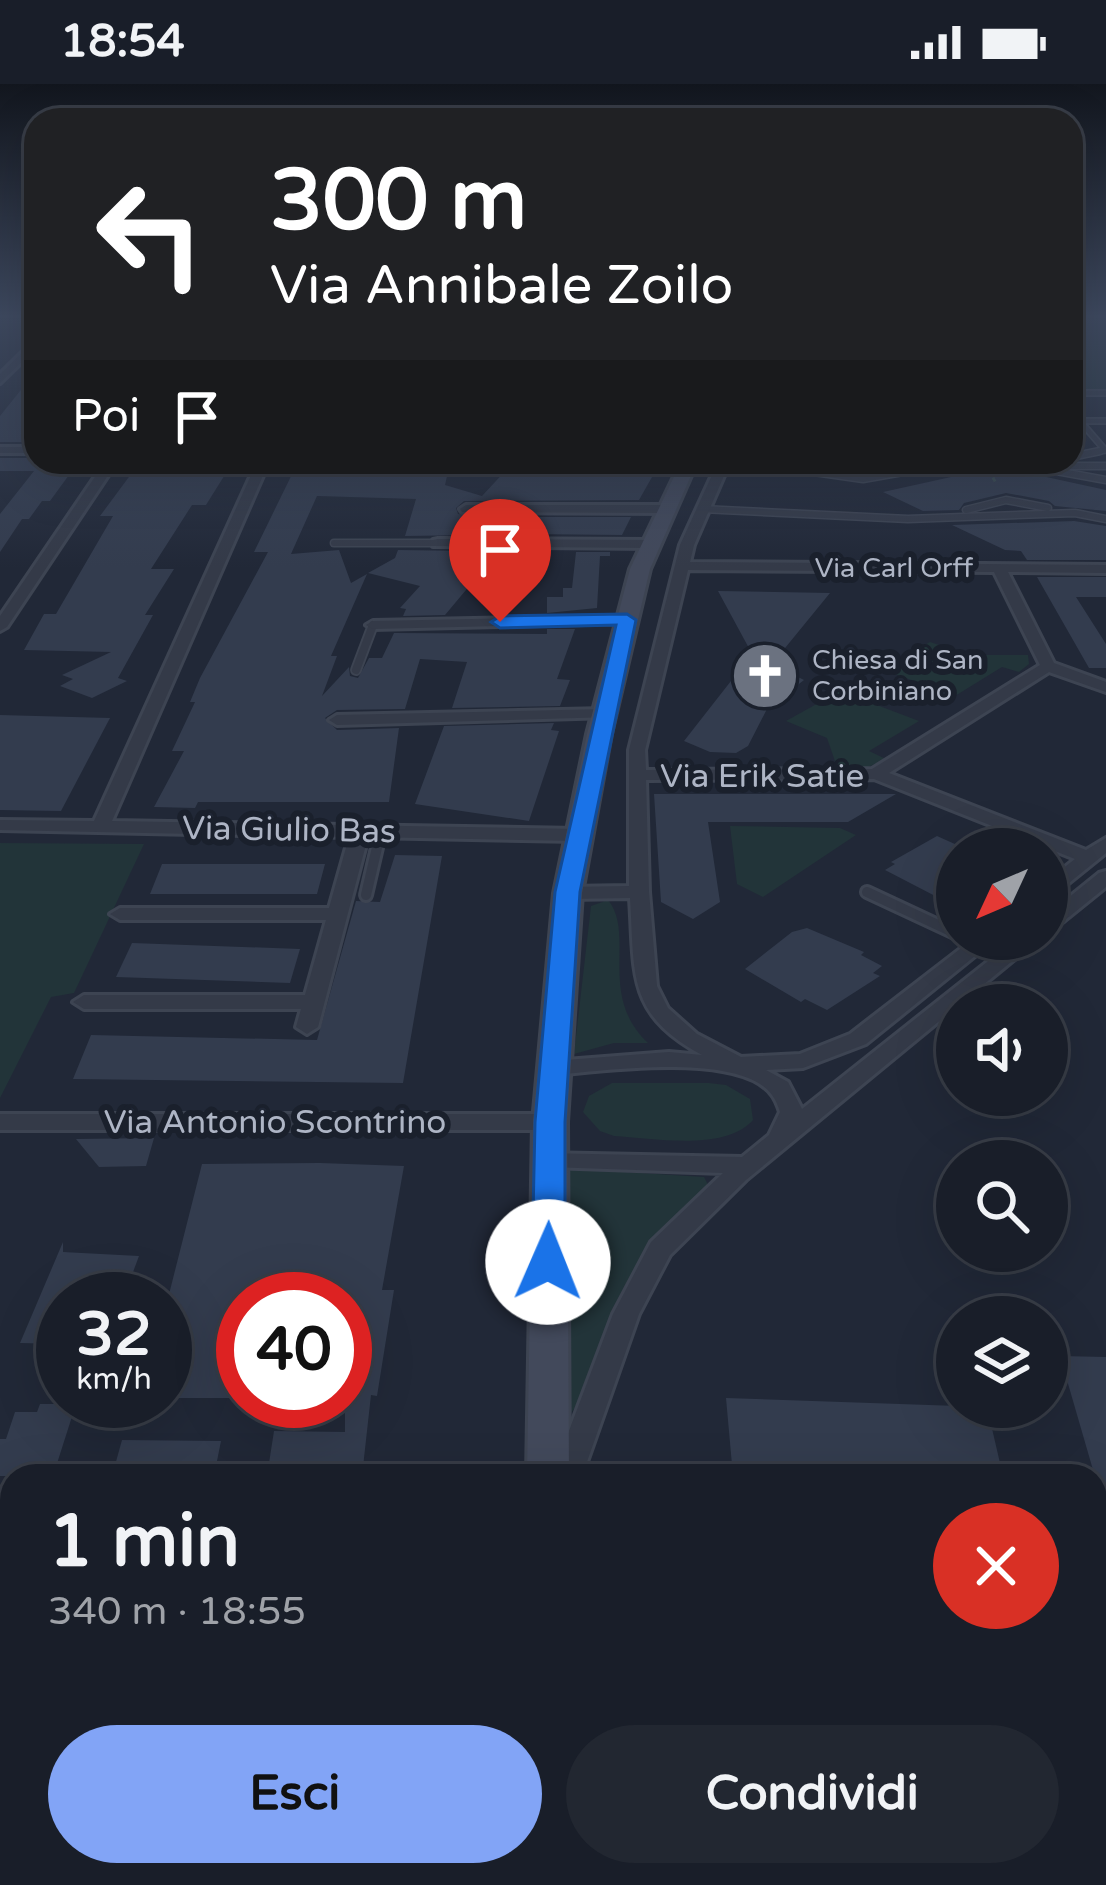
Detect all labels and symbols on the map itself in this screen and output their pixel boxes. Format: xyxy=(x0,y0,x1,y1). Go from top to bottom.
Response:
pin xyxy=(449,499,551,622)
street label: Via Carl Orff xyxy=(815,552,973,585)
church icon: Chiesa di San Corbiniano xyxy=(730,641,800,711)
place label: Chiesa di San Corbiniano xyxy=(812,644,983,708)
street label: Via Erik Satie xyxy=(660,757,864,796)
street label: Via Giulio Bas xyxy=(182,809,396,851)
north arrow xyxy=(936,828,1068,960)
street label: Via Antonio Scontrino xyxy=(104,1103,446,1142)
position arrow xyxy=(485,1199,611,1325)
speed limit sign: 40 xyxy=(216,1272,372,1428)

